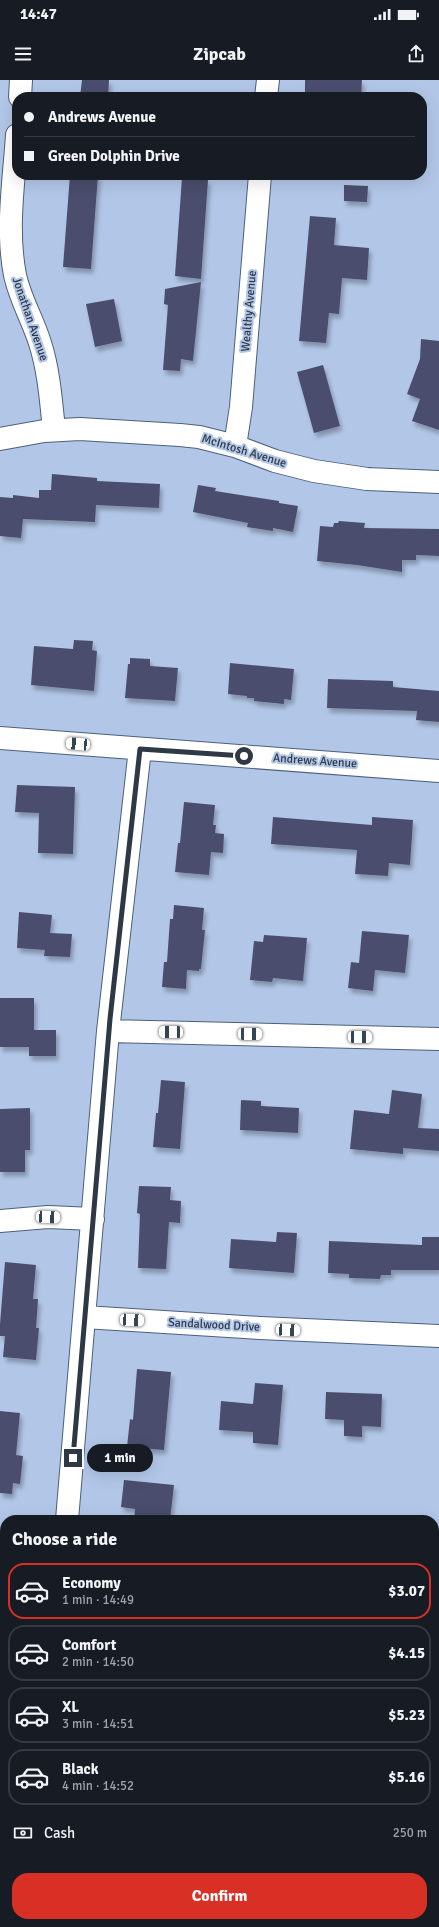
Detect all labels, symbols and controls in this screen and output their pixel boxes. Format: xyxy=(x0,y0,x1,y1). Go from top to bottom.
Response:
text: 14:47 xyxy=(20,5,57,23)
icon: menu xyxy=(12,43,34,65)
text: Zipcab xyxy=(193,43,246,65)
icon: share xyxy=(405,43,427,65)
text: Andrews Avenue xyxy=(48,108,156,126)
text: Green Dolphin Drive xyxy=(48,147,180,165)
street label: Wealthy Avenue xyxy=(238,270,260,352)
street label: Jonathan Avenue xyxy=(9,275,51,363)
street label: McIntosh Avenue xyxy=(200,431,288,471)
car xyxy=(66,737,90,751)
route start xyxy=(235,747,253,765)
street label: Andrews Avenue xyxy=(272,751,358,771)
car xyxy=(159,1026,183,1038)
car xyxy=(238,1028,262,1040)
car xyxy=(348,1031,372,1043)
car xyxy=(36,1210,60,1224)
car xyxy=(120,1313,144,1327)
street label: Sandalwood Drive xyxy=(168,1315,260,1335)
car xyxy=(276,1323,300,1337)
callout: 1 min xyxy=(87,1444,153,1472)
route end xyxy=(64,1449,82,1467)
text: 1 min xyxy=(104,1450,136,1466)
text: Choose a ride xyxy=(12,1528,117,1550)
icon: car xyxy=(14,1573,50,1609)
text: Economy xyxy=(62,1574,121,1592)
text: $3.07 xyxy=(388,1582,425,1600)
text: 1 min · 14:49 xyxy=(62,1592,134,1608)
icon: car xyxy=(14,1635,50,1671)
text: Comfort xyxy=(62,1636,116,1654)
text: $4.15 xyxy=(388,1644,425,1662)
text: 2 min · 14:50 xyxy=(62,1654,134,1670)
icon: car xyxy=(14,1697,50,1733)
text: XL xyxy=(62,1698,79,1716)
text: $5.23 xyxy=(388,1706,425,1724)
text: 3 min · 14:51 xyxy=(62,1716,134,1732)
icon: car xyxy=(14,1759,50,1795)
text: Black xyxy=(62,1760,99,1778)
text: $5.16 xyxy=(388,1768,425,1786)
text: 4 min · 14:52 xyxy=(62,1778,134,1794)
icon: cash xyxy=(12,1822,34,1844)
text: Cash xyxy=(44,1824,75,1842)
text: 250 m xyxy=(393,1825,427,1841)
button: Confirm xyxy=(12,1873,427,1919)

